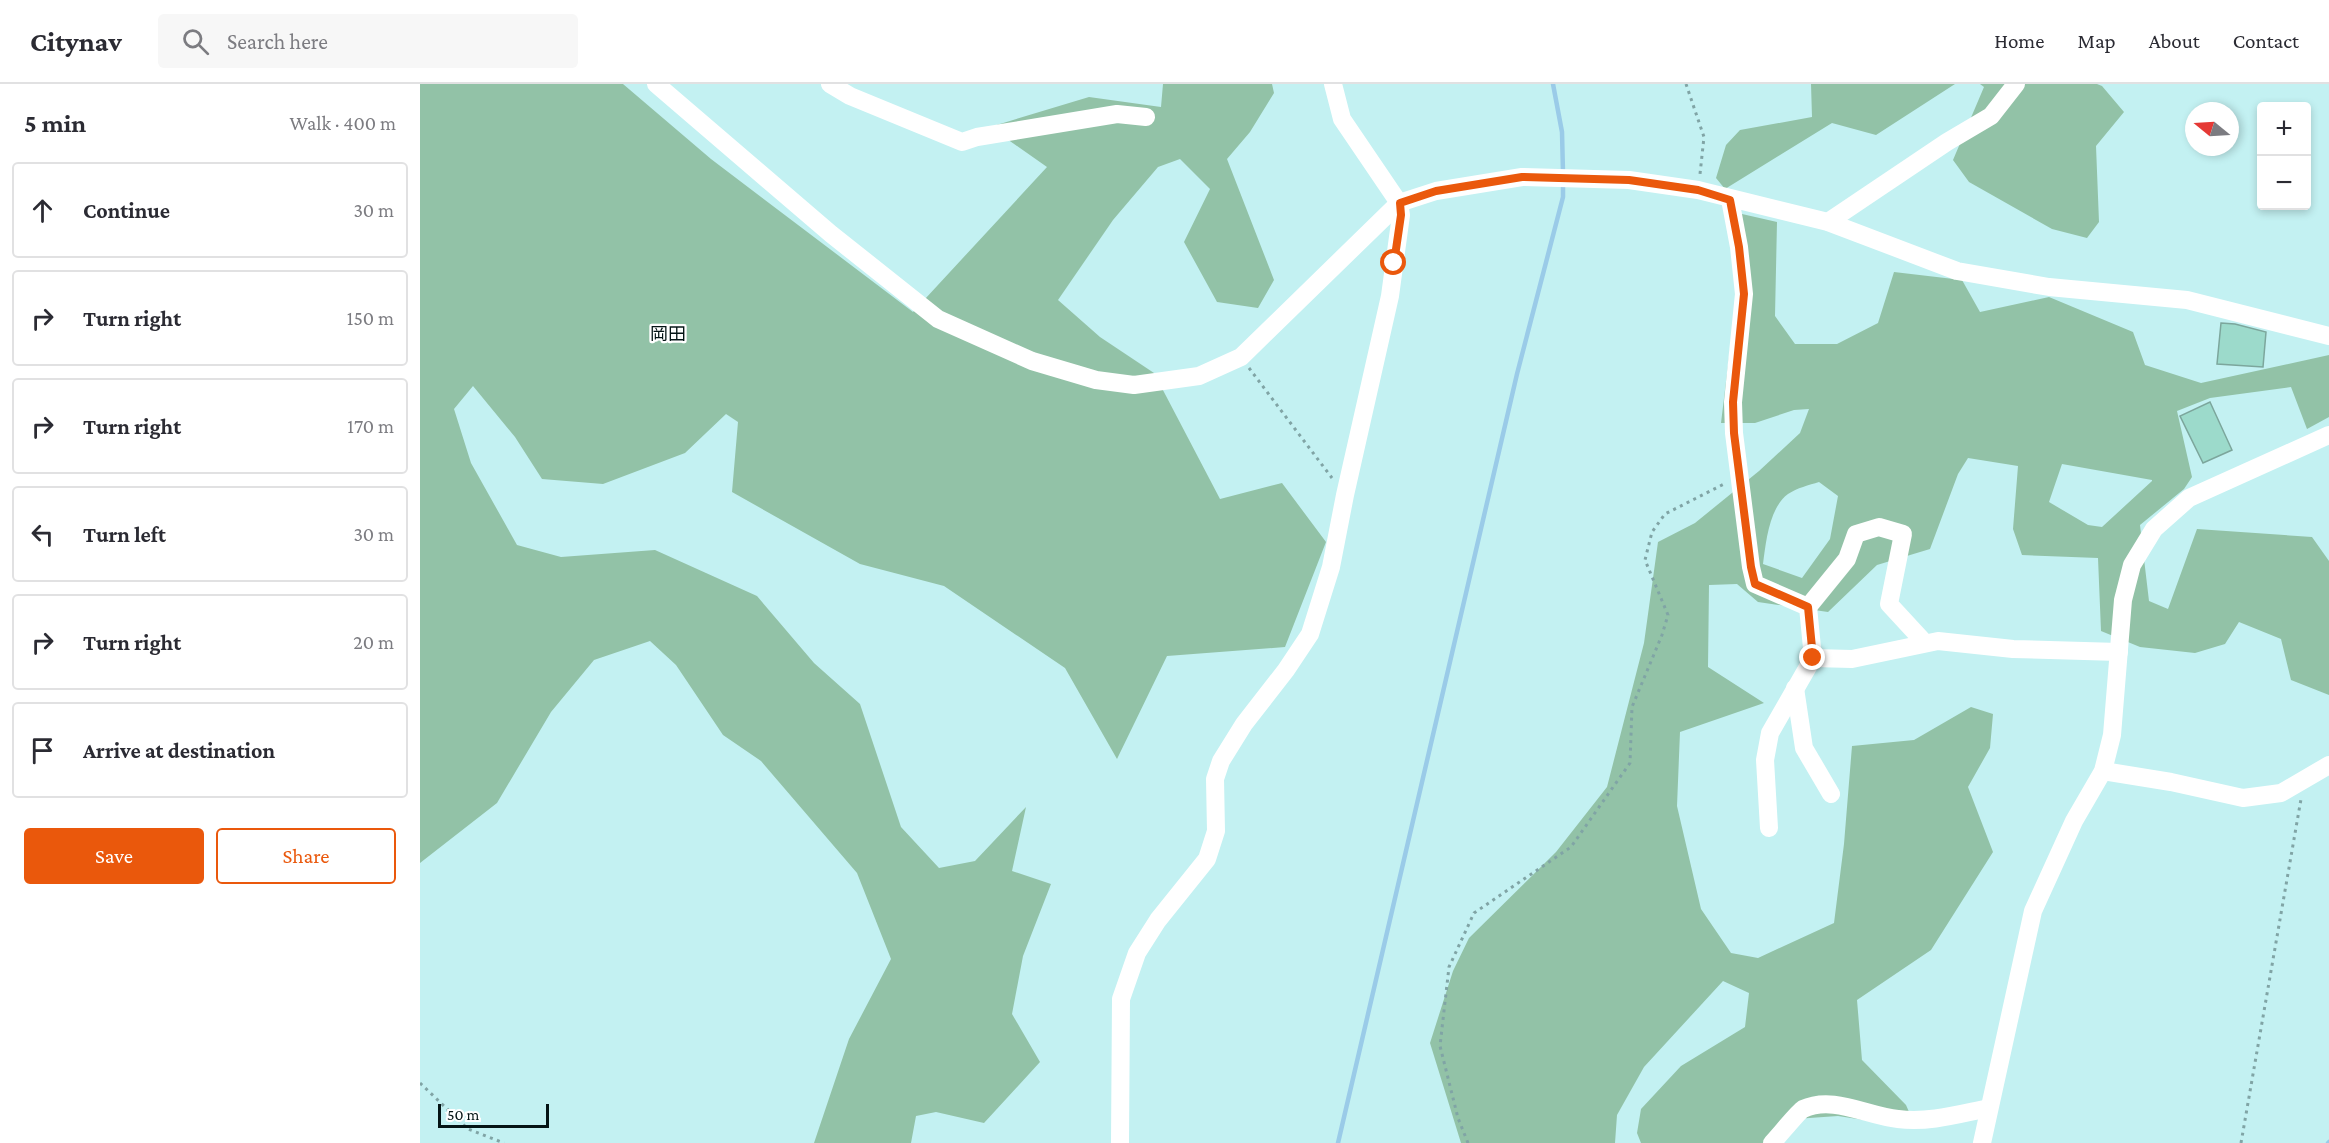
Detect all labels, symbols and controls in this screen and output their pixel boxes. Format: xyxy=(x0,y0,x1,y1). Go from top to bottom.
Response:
search box xyxy=(158,14,578,68)
icon: search xyxy=(179,25,212,58)
text: Citynav xyxy=(30,26,122,57)
text: Search here xyxy=(227,29,328,54)
text: Home xyxy=(1994,29,2044,53)
text: Map xyxy=(2077,29,2116,53)
text: About xyxy=(2149,29,2200,53)
text: Contact xyxy=(2233,29,2299,53)
north arrow xyxy=(2185,102,2239,156)
map controls xyxy=(2257,102,2311,210)
button: + xyxy=(2257,102,2311,156)
text: 5 min xyxy=(24,109,86,138)
text: Walk · 400 m xyxy=(290,112,396,134)
button: − xyxy=(2257,156,2311,210)
icon: ahead xyxy=(26,194,59,227)
text: Continue xyxy=(83,198,170,223)
text: 30 m xyxy=(353,199,394,221)
route start xyxy=(1380,249,1406,275)
icon: right xyxy=(26,302,59,335)
text: Turn right xyxy=(83,306,181,331)
text: 150 m xyxy=(347,307,394,329)
district label: 岡田 xyxy=(650,324,686,344)
icon: right xyxy=(26,410,59,443)
text: Turn right xyxy=(83,414,181,439)
text: 170 m xyxy=(347,415,394,437)
icon: left xyxy=(26,518,59,551)
text: Turn left xyxy=(83,522,166,547)
text: 30 m xyxy=(353,523,394,545)
icon: right xyxy=(26,626,59,659)
text: Turn right xyxy=(83,630,181,655)
text: 20 m xyxy=(353,631,394,653)
route end xyxy=(1799,644,1825,670)
icon: arrive xyxy=(26,734,59,767)
text: Arrive at destination xyxy=(83,738,275,763)
button: Save xyxy=(24,828,204,884)
button: Share xyxy=(216,828,396,884)
scale bar xyxy=(438,1101,549,1128)
text: 50 m xyxy=(447,1106,479,1123)

